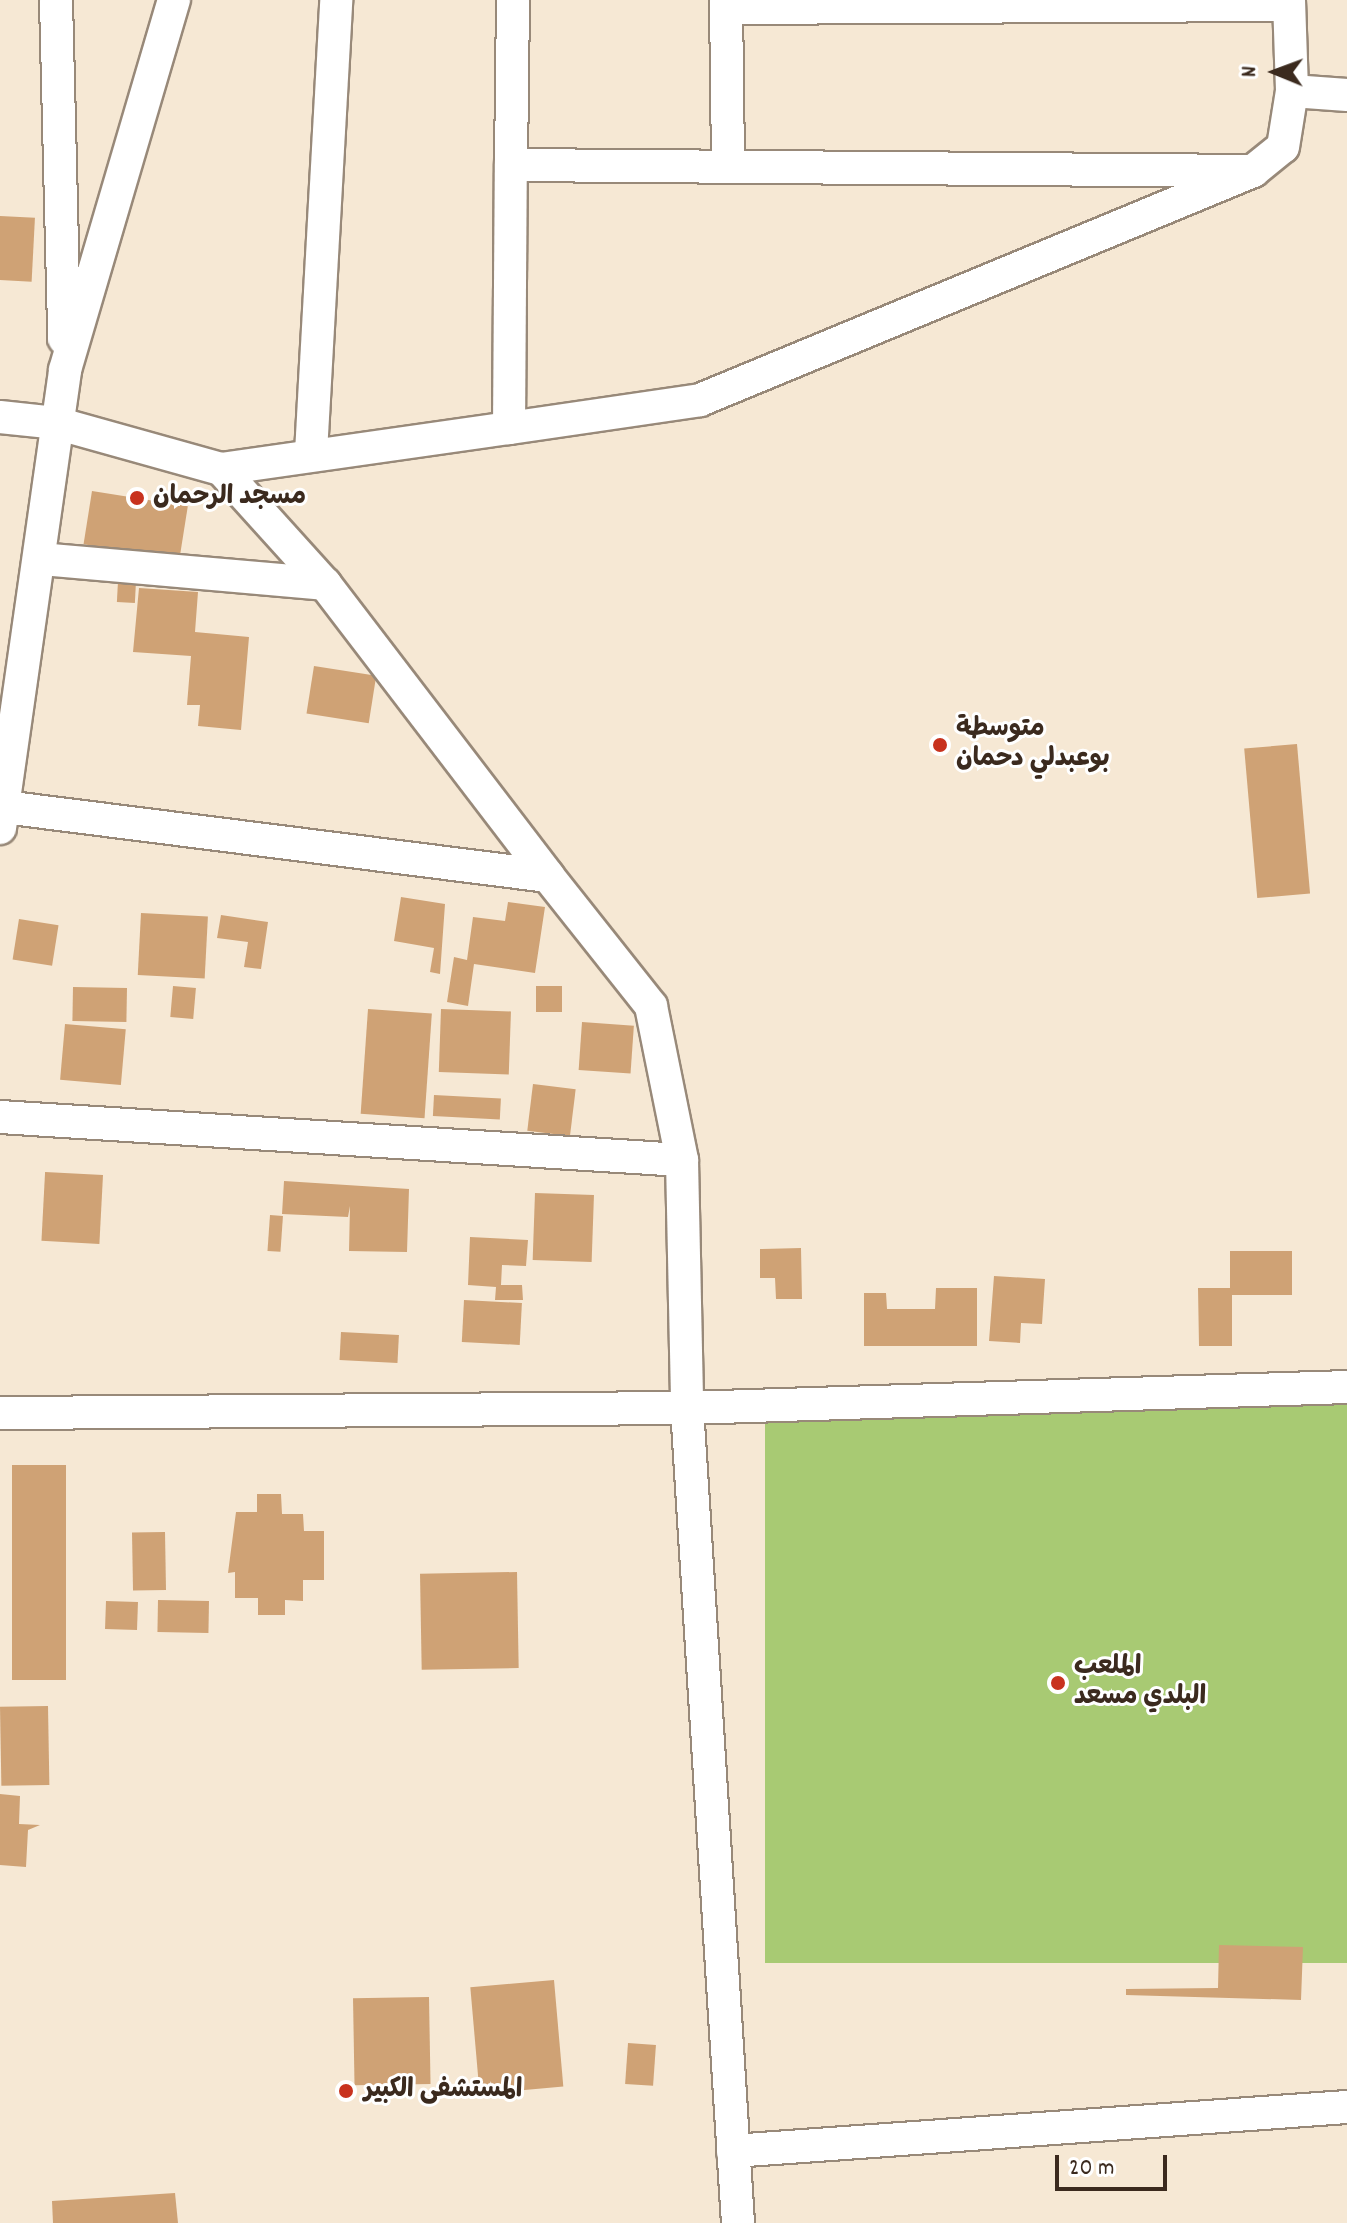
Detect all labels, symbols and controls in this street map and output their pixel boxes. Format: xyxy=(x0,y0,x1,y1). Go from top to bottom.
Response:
north arrow xyxy=(1235,32,1315,112)
text: N xyxy=(1235,66,1266,77)
place label: مسجد الرحمان xyxy=(153,482,306,514)
marker: مسجد الرحمان xyxy=(128,489,146,507)
place label: متوسطة بوعبدلي دحمان xyxy=(956,714,1110,776)
marker: متوسطة بوعبدلي دحمان xyxy=(931,736,949,754)
place label: الملعب البلدي مسعد xyxy=(1074,1652,1206,1714)
marker: الملعب البلدي مسعد xyxy=(1049,1674,1067,1692)
place label: المستشفى الكبير xyxy=(364,2075,522,2107)
marker: المستشفى الكبير xyxy=(335,2080,357,2102)
scale bar xyxy=(1059,2139,1171,2189)
text: 20 m xyxy=(1069,2152,1115,2186)

